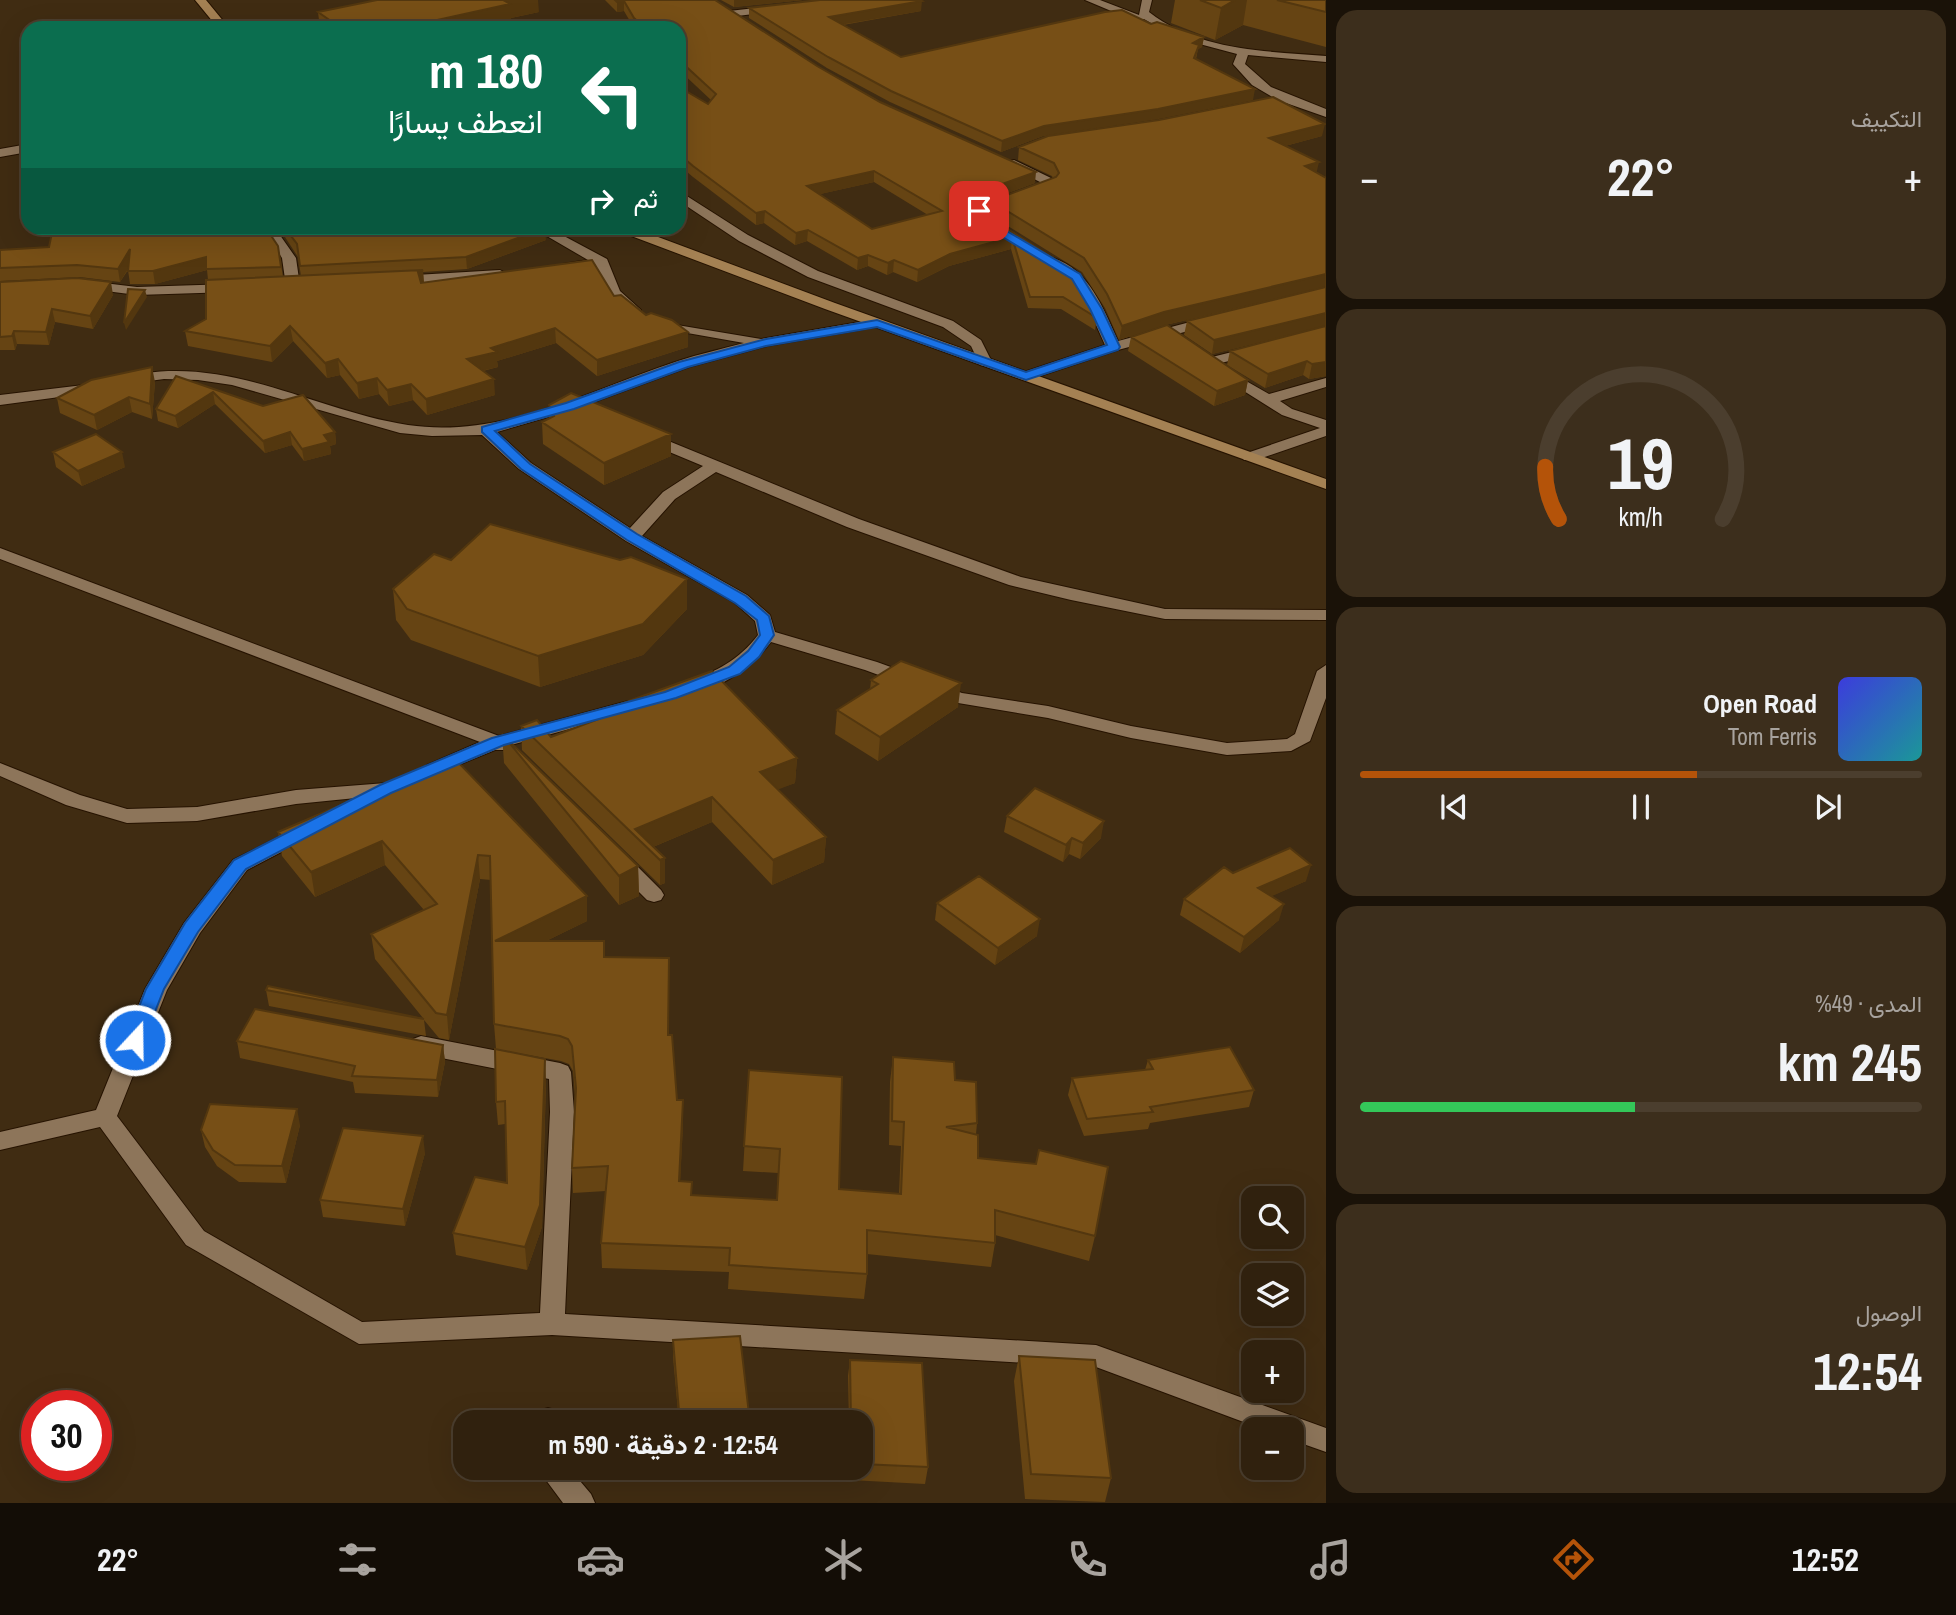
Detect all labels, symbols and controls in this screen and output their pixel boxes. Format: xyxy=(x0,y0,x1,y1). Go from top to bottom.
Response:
text: 180 m xyxy=(429,37,543,103)
icon: left xyxy=(567,49,658,140)
text: انعطف يسارًا xyxy=(388,100,543,143)
text: التكييف xyxy=(1851,103,1922,134)
text: 22° xyxy=(1607,142,1675,212)
text: − xyxy=(1360,152,1378,203)
text: + xyxy=(1904,152,1922,203)
text: ثم xyxy=(634,181,658,216)
pin xyxy=(949,181,1009,241)
icon: right xyxy=(582,182,620,220)
icon: arrive xyxy=(960,192,998,230)
text: 19 xyxy=(1608,414,1674,512)
text: km/h xyxy=(1619,500,1663,534)
text: Open Road xyxy=(1703,686,1817,721)
text: Tom Ferris xyxy=(1728,721,1817,752)
icon: previous xyxy=(1435,788,1473,826)
icon: pause xyxy=(1622,788,1660,826)
icon: next xyxy=(1809,788,1847,826)
text: المدى · 49% xyxy=(1815,988,1922,1019)
position arrow xyxy=(98,1003,172,1077)
text: 245 km xyxy=(1777,1027,1922,1097)
map controls xyxy=(1241,1186,1304,1480)
button: search xyxy=(1241,1186,1304,1249)
button: layers xyxy=(1241,1263,1304,1326)
text: الوصول xyxy=(1856,1297,1922,1328)
text: 12:54 xyxy=(1813,1336,1922,1406)
button: + xyxy=(1241,1340,1304,1403)
speed limit sign: 30 xyxy=(21,1390,112,1481)
button: − xyxy=(1241,1417,1304,1480)
text: 12:54 · 2 دقيقة · 590 m xyxy=(548,1427,778,1462)
icon: filters xyxy=(333,1535,382,1584)
icon: car xyxy=(576,1535,625,1584)
icon: climate xyxy=(819,1535,868,1584)
icon: phone xyxy=(1063,1535,1112,1584)
icon: music xyxy=(1306,1535,1355,1584)
icon: directions xyxy=(1549,1535,1598,1584)
text: 22° xyxy=(97,1538,139,1581)
text: 12:52 xyxy=(1792,1538,1859,1581)

